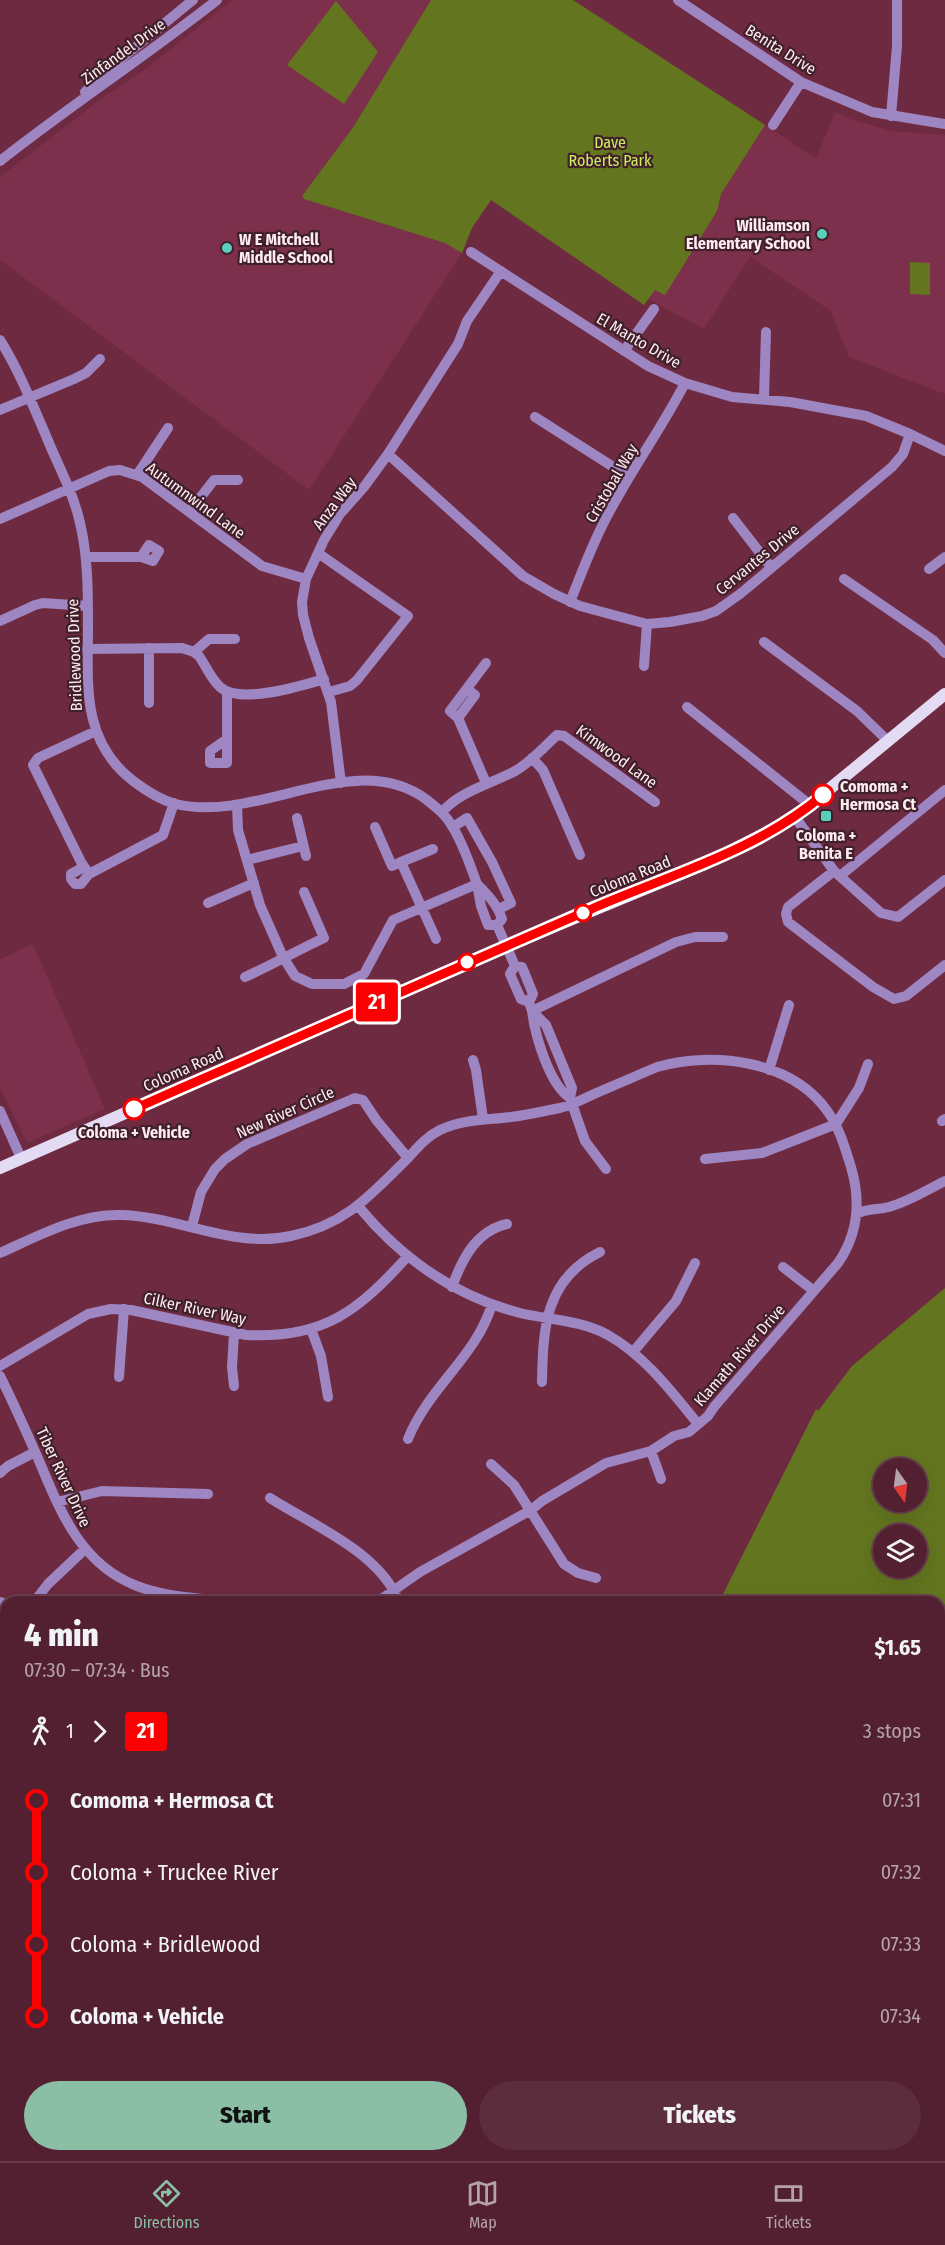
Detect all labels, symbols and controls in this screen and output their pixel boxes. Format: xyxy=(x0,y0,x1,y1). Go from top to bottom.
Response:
street label: Zinfandel Drive xyxy=(78,15,169,88)
street label: Benita Drive xyxy=(742,20,820,79)
park label: Dave Roberts Park xyxy=(568,133,652,170)
place label: Williamson Elementary School xyxy=(686,216,811,253)
marker: Williamson Elementary School xyxy=(815,227,829,241)
place label: W E Mitchell Middle School xyxy=(239,230,334,267)
marker: W E Mitchell Middle School xyxy=(220,241,234,255)
street label: El Manto Drive xyxy=(593,309,684,372)
street label: Cristobal Way xyxy=(581,440,642,526)
street label: Autumnwind Lane xyxy=(143,458,249,543)
street label: Anza Way xyxy=(309,473,361,533)
street label: Cervantes Drive xyxy=(712,520,803,599)
street label: Bridlewood Drive xyxy=(63,598,86,712)
street label: Kimwood Lane xyxy=(572,721,661,792)
place label: Comoma + Hermosa Ct xyxy=(840,777,916,814)
marker: Comoma + Hermosa Ct xyxy=(812,784,834,806)
marker: Coloma + Benita E xyxy=(819,809,833,823)
place label: Coloma + Benita E xyxy=(796,826,857,863)
street label: Coloma Road xyxy=(587,852,674,901)
unlabelled marker xyxy=(574,904,592,922)
unlabelled marker xyxy=(458,953,476,971)
line badge: 21 xyxy=(350,982,404,1022)
text: 21 xyxy=(368,989,386,1015)
street label: Coloma Road xyxy=(140,1043,226,1096)
street label: New River Circle xyxy=(233,1082,337,1143)
marker: Coloma + Vehicle xyxy=(123,1098,145,1120)
place label: Coloma + Vehicle xyxy=(78,1123,190,1142)
street label: Cilker River Way xyxy=(142,1288,249,1329)
street label: Klamath River Drive xyxy=(690,1300,789,1410)
street label: Tiber River Drive xyxy=(32,1424,95,1530)
north arrow xyxy=(873,1458,927,1512)
map controls xyxy=(873,1458,927,1578)
button: layers xyxy=(873,1524,927,1578)
text: 4 min xyxy=(24,1615,99,1655)
text: $1.65 xyxy=(875,1634,921,1661)
text: 07:30 – 07:34 · Bus xyxy=(24,1658,170,1682)
icon: walk xyxy=(24,1715,57,1748)
icon: forward xyxy=(83,1715,116,1748)
text: 21 xyxy=(137,1718,155,1744)
text: 1 xyxy=(66,1719,74,1743)
text: 3 stops xyxy=(863,1719,921,1743)
text: Comoma + Hermosa Ct xyxy=(70,1787,274,1814)
text: 07:31 xyxy=(882,1788,921,1812)
text: Coloma + Truckee River xyxy=(70,1859,279,1886)
text: 07:32 xyxy=(881,1860,921,1884)
text: Coloma + Bridlewood xyxy=(70,1931,261,1958)
text: 07:33 xyxy=(880,1932,921,1956)
text: Coloma + Vehicle xyxy=(70,2003,224,2030)
text: 07:34 xyxy=(880,2004,921,2028)
button: Start xyxy=(24,2081,467,2150)
button: Tickets xyxy=(479,2081,921,2150)
tab: Directions xyxy=(133,2177,200,2232)
tab: Map xyxy=(466,2177,499,2232)
tab: Tickets xyxy=(766,2177,812,2232)

